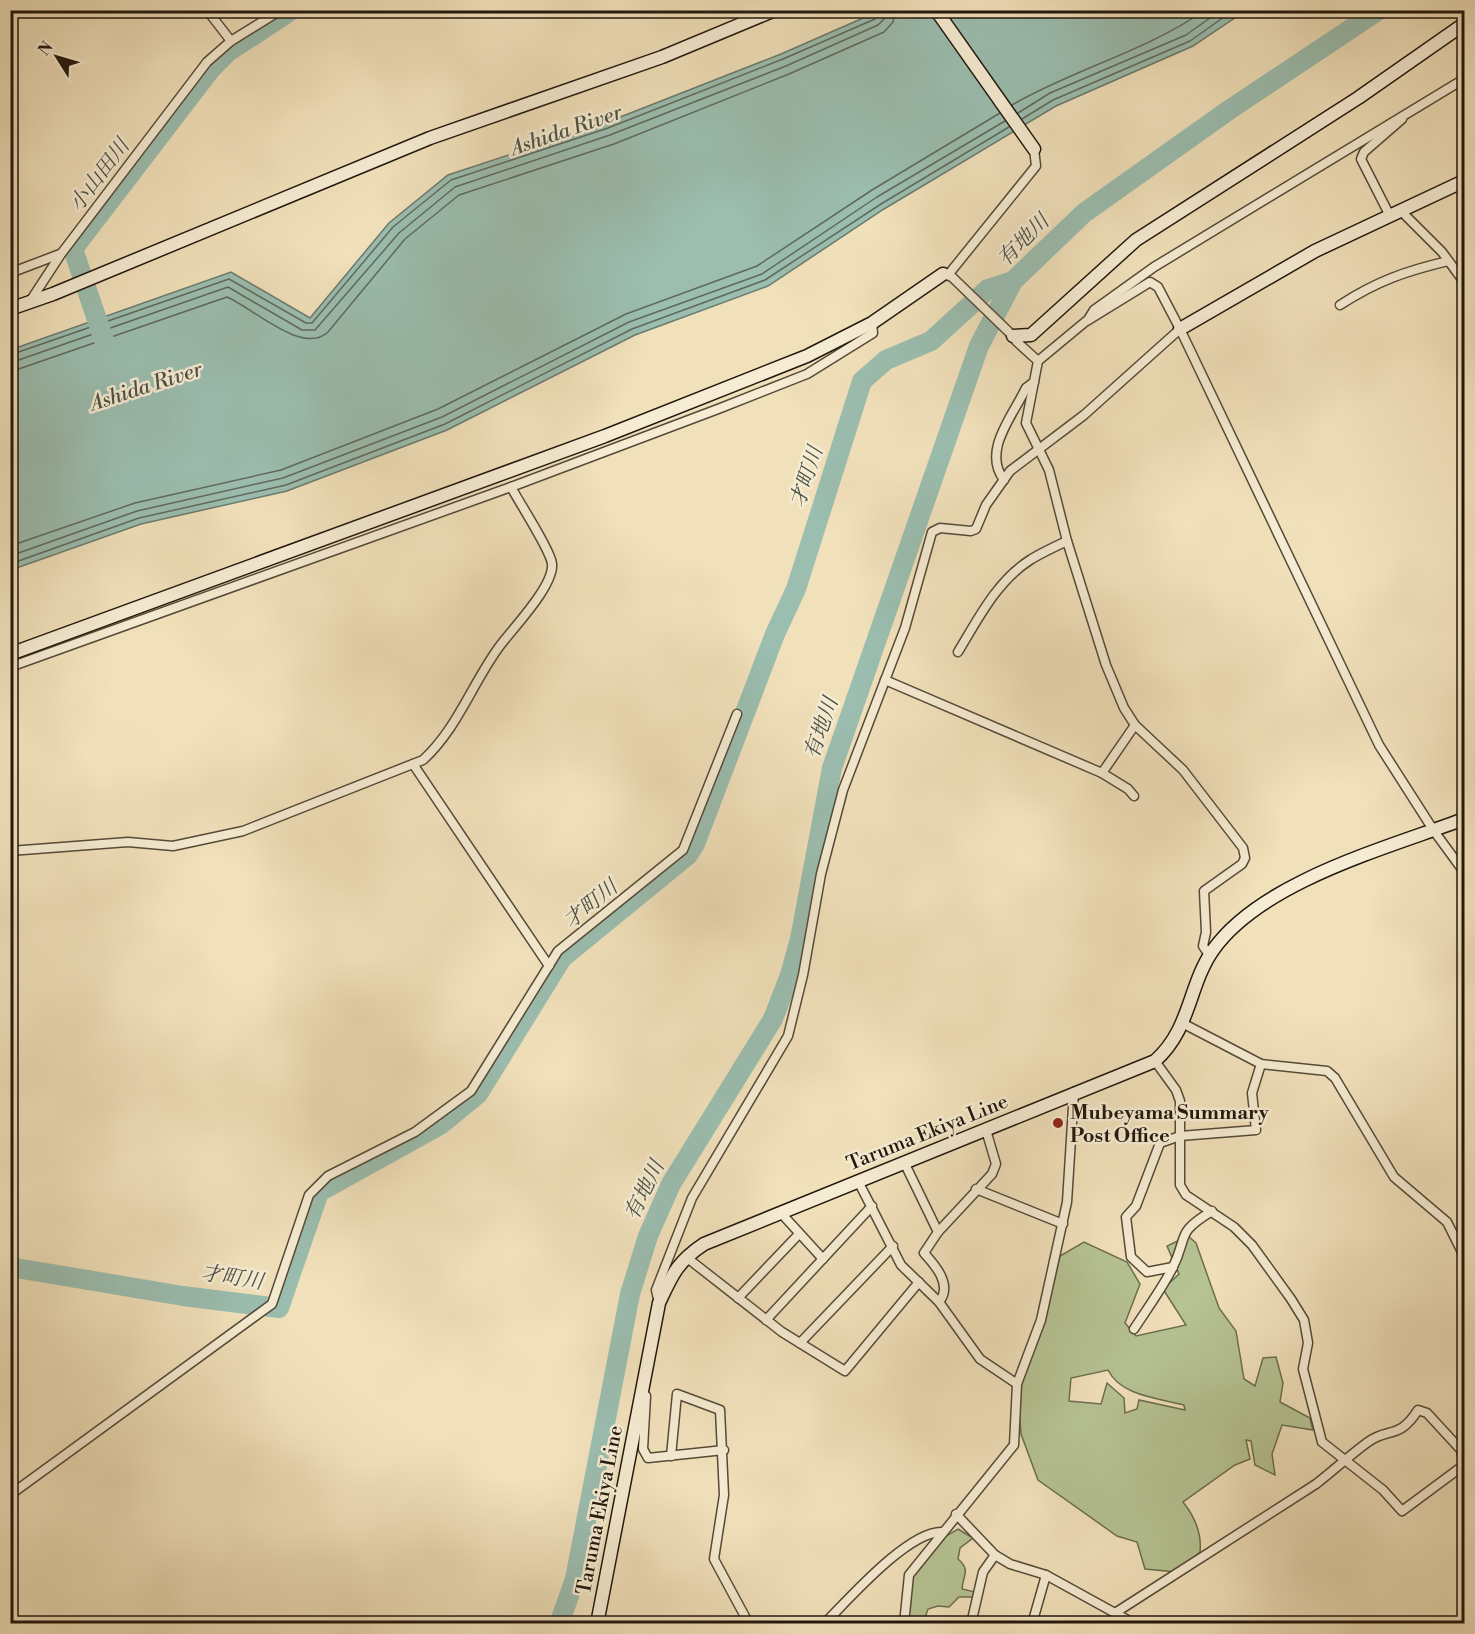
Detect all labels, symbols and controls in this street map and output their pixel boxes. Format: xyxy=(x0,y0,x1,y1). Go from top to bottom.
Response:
north arrow xyxy=(27,27,87,87)
text: N xyxy=(34,37,58,60)
water label: Ashida River xyxy=(505,99,627,163)
water label: 小山田川 xyxy=(64,133,137,217)
water label: 有地川 xyxy=(992,208,1057,272)
water label: Ashida River xyxy=(85,356,207,418)
water label: 才町川 xyxy=(785,441,830,511)
water label: 有地川 xyxy=(799,692,845,762)
water label: 才町川 xyxy=(558,874,625,935)
street label: Taruma Ekiya Line xyxy=(843,1090,1012,1177)
place label: Mubeyama Summary Post Office xyxy=(1070,1101,1270,1149)
marker: Mubeyama Summary Post Office xyxy=(1051,1116,1065,1130)
water label: 有地川 xyxy=(619,1155,671,1224)
water label: 才町川 xyxy=(199,1260,267,1296)
street label: Taruma Ekiya Line xyxy=(572,1423,629,1597)

